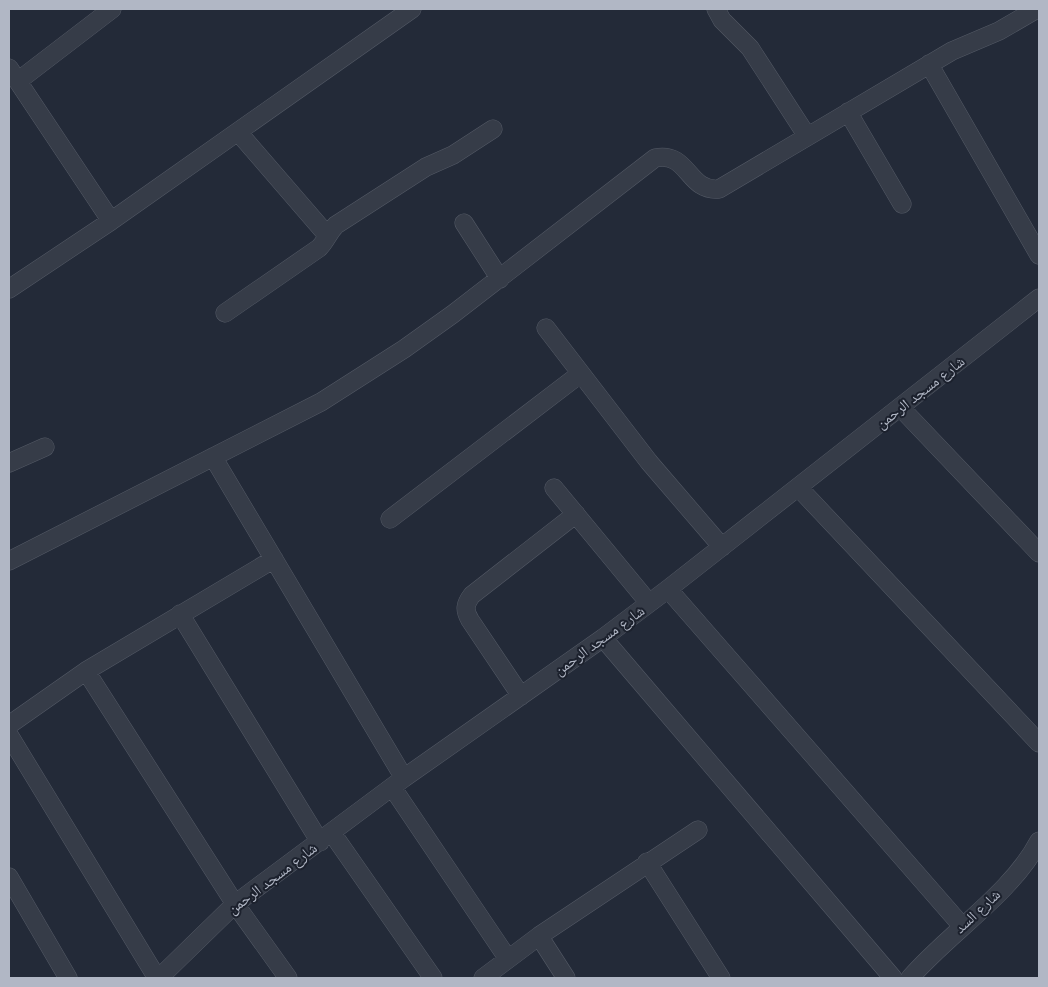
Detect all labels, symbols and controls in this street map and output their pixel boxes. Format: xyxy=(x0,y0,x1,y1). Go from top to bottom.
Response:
street label: شارع مسجد الرحمن xyxy=(872,351,969,433)
street label: شارع مسجد الرحمن xyxy=(550,601,649,680)
street label: شارع مسجد الرحمن xyxy=(223,838,321,919)
street label: شارع السد xyxy=(950,885,1005,938)

